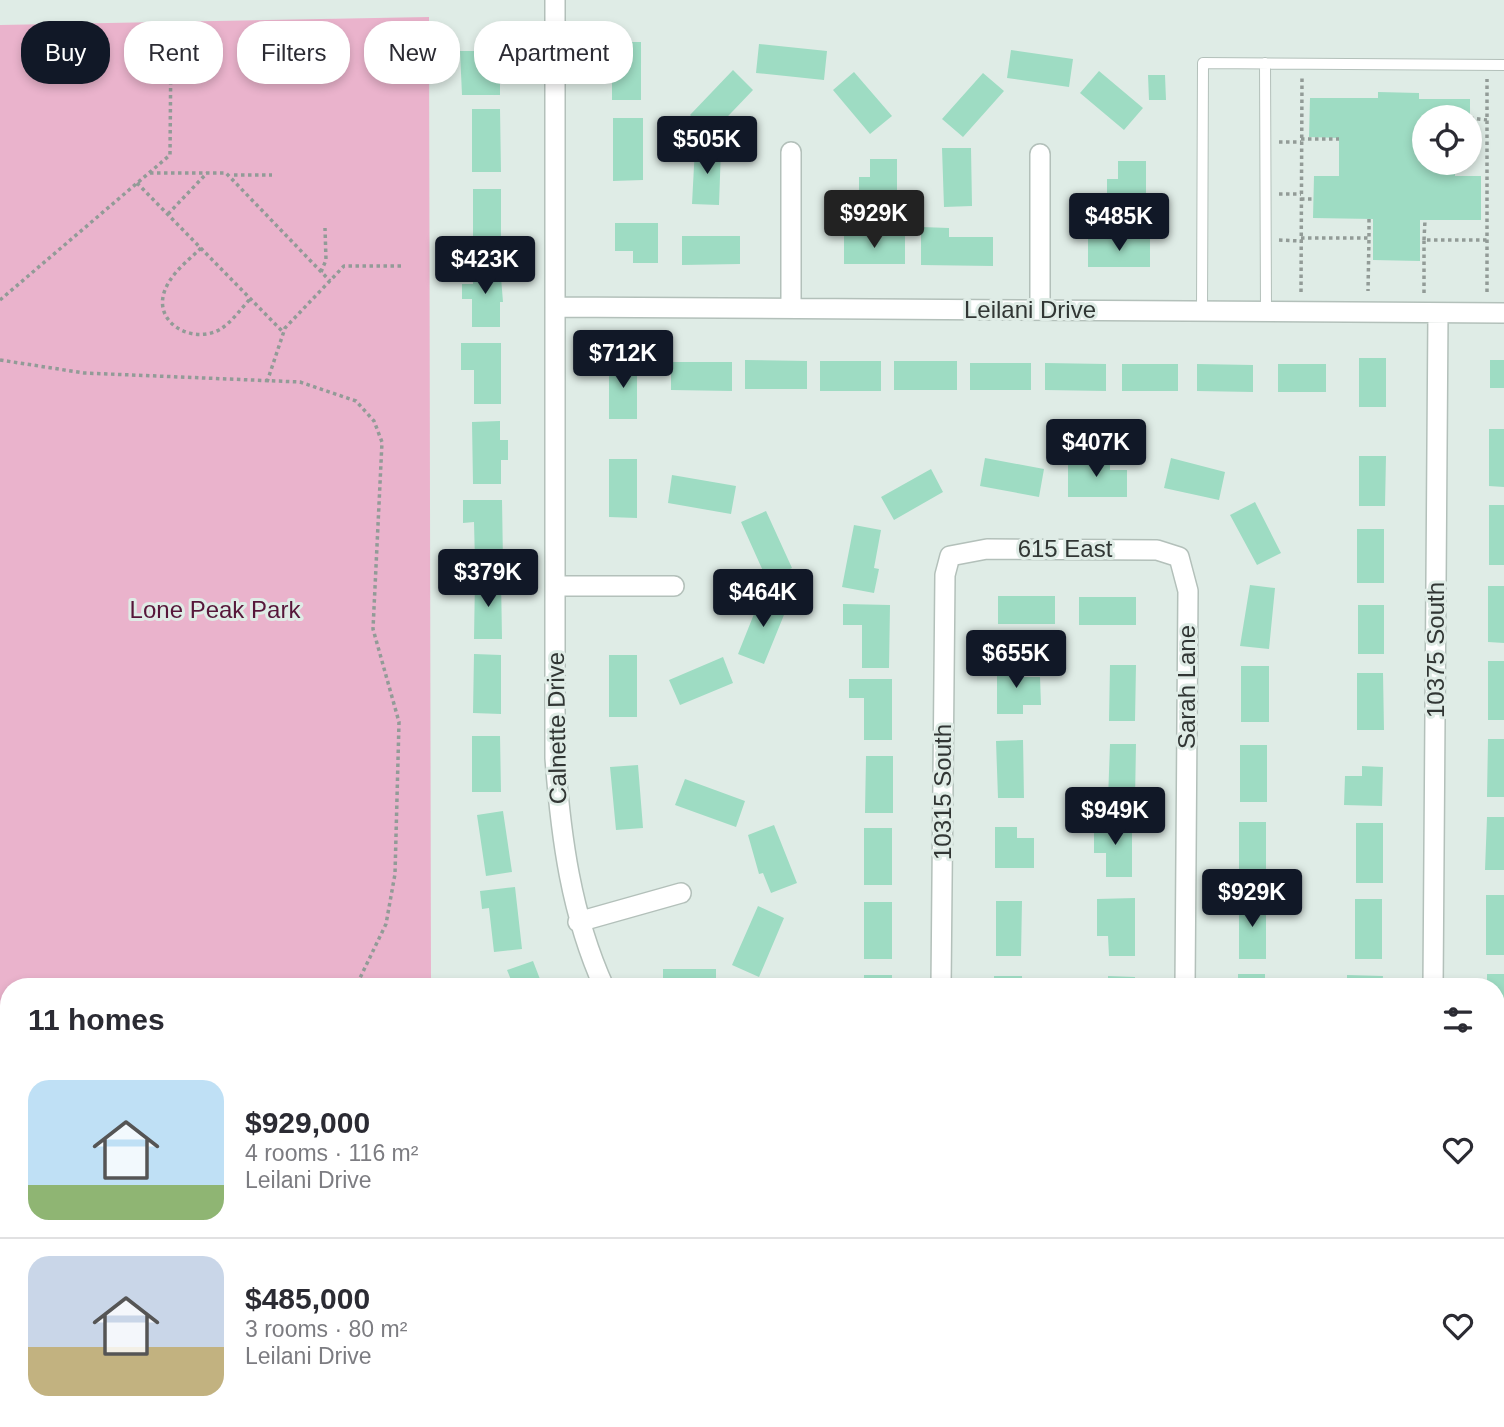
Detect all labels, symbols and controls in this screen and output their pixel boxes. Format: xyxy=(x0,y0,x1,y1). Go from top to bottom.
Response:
chip: Buy xyxy=(21,21,110,84)
chip: Rent xyxy=(124,21,223,84)
chip: Filters xyxy=(237,21,350,84)
chip: New xyxy=(364,21,460,84)
chip: Apartment xyxy=(474,21,633,84)
map controls xyxy=(1412,105,1482,175)
button: locate xyxy=(1412,105,1482,175)
pin: $505K xyxy=(658,116,756,176)
text: $505K xyxy=(673,126,741,152)
pin: $929K xyxy=(825,190,923,250)
pin: $485K xyxy=(1070,194,1168,253)
text: $929K xyxy=(840,200,908,226)
text: $485K xyxy=(1085,203,1153,229)
pin: $423K xyxy=(436,236,534,296)
text: $423K xyxy=(451,246,519,272)
street label: Leilani Drive xyxy=(964,296,1096,323)
pin: $712K xyxy=(574,330,672,390)
text: $712K xyxy=(589,340,657,366)
pin: $407K xyxy=(1047,420,1145,479)
text: $407K xyxy=(1062,429,1130,455)
street label: 615 East xyxy=(1018,535,1113,562)
pin: $379K xyxy=(439,550,537,609)
text: $379K xyxy=(454,559,522,585)
pin: $464K xyxy=(714,570,812,629)
text: $464K xyxy=(729,579,797,605)
street label: 10375 South xyxy=(1422,582,1449,718)
park label: Lone Peak Park xyxy=(130,596,301,623)
street label: Sarah Lane xyxy=(1173,625,1200,749)
pin: $655K xyxy=(967,630,1065,690)
text: $655K xyxy=(982,640,1050,666)
street label: Calnette Drive xyxy=(542,652,571,804)
street label: 10315 South xyxy=(929,724,956,860)
pin: $949K xyxy=(1066,788,1164,847)
text: $949K xyxy=(1081,797,1149,823)
pin: $929K xyxy=(1203,870,1301,929)
text: $929K xyxy=(1218,879,1286,905)
icon: filters xyxy=(1439,1001,1477,1039)
text: 11 homes xyxy=(28,1003,165,1036)
text: $929,000 xyxy=(245,1106,370,1139)
icon: home xyxy=(84,1108,168,1192)
icon: heart xyxy=(1439,1131,1477,1169)
text: 4 rooms · 116 m² xyxy=(245,1140,418,1166)
text: Leilani Drive xyxy=(245,1167,372,1193)
text: $485,000 xyxy=(245,1282,370,1315)
icon: home xyxy=(84,1284,168,1368)
icon: heart xyxy=(1439,1307,1477,1345)
text: 3 rooms · 80 m² xyxy=(245,1316,407,1342)
text: Leilani Drive xyxy=(245,1343,372,1369)

